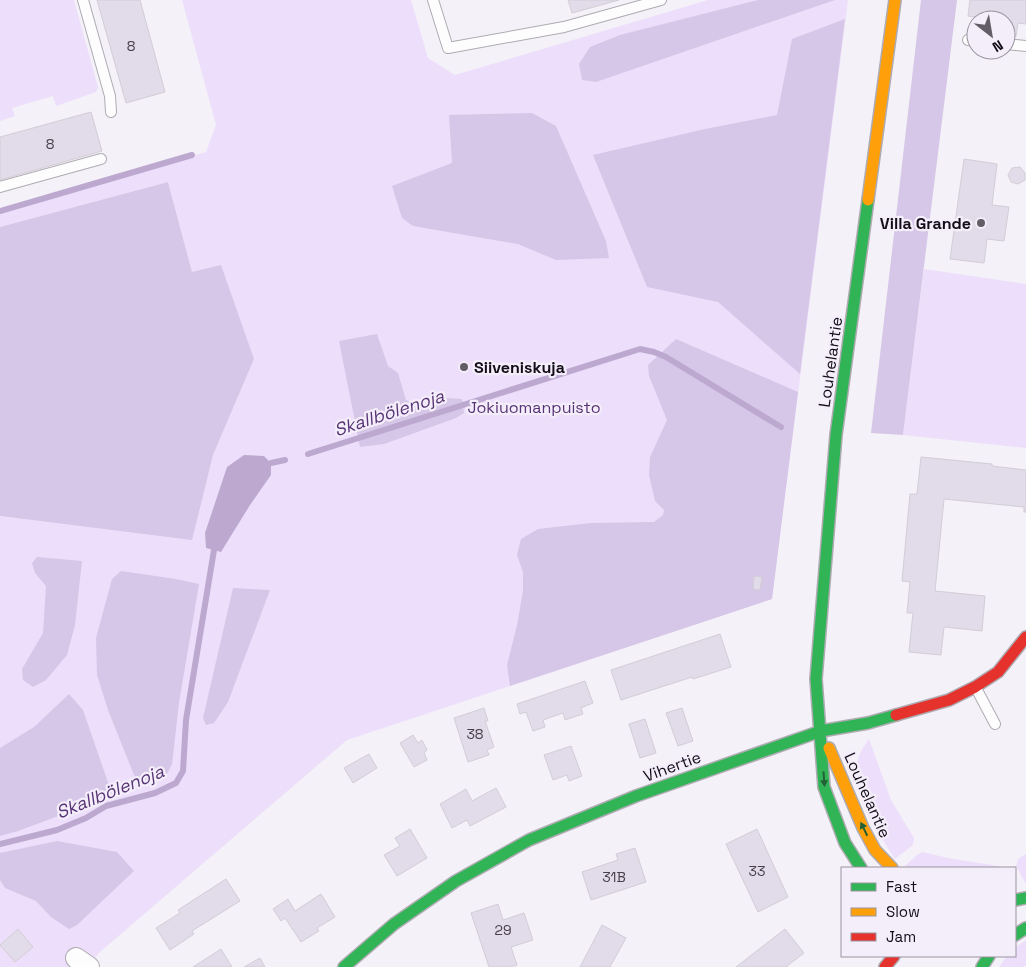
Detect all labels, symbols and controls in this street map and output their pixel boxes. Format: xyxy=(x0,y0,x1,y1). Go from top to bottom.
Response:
north arrow xyxy=(966,10,1016,60)
text: N xyxy=(989,36,1006,56)
house number: 8 xyxy=(127,37,136,55)
house number: 8 xyxy=(46,135,55,153)
place label: Villa Grande xyxy=(880,213,971,234)
marker: Villa Grande xyxy=(975,217,987,229)
street label: Louhelantie xyxy=(814,315,847,409)
place label: Siiveniskuja xyxy=(474,357,565,378)
marker: Siiveniskuja xyxy=(458,361,470,373)
water label: Skallbölenoja xyxy=(331,384,447,441)
park label: Jokiuomanpuisto xyxy=(467,397,601,418)
house number: 38 xyxy=(466,725,484,743)
street label: Vihertie xyxy=(640,746,704,787)
street label: Louhelantie xyxy=(839,749,896,841)
water label: Skallbölenoja xyxy=(52,759,168,824)
one-way arrow xyxy=(820,772,828,788)
one-way arrow xyxy=(859,822,867,836)
house number: 33 xyxy=(749,862,765,880)
legend xyxy=(841,867,1016,957)
house number: 31B xyxy=(602,868,626,886)
text: Fast xyxy=(886,877,917,896)
text: Slow xyxy=(886,902,920,921)
house number: 29 xyxy=(495,921,511,939)
text: Jam xyxy=(886,927,916,946)

